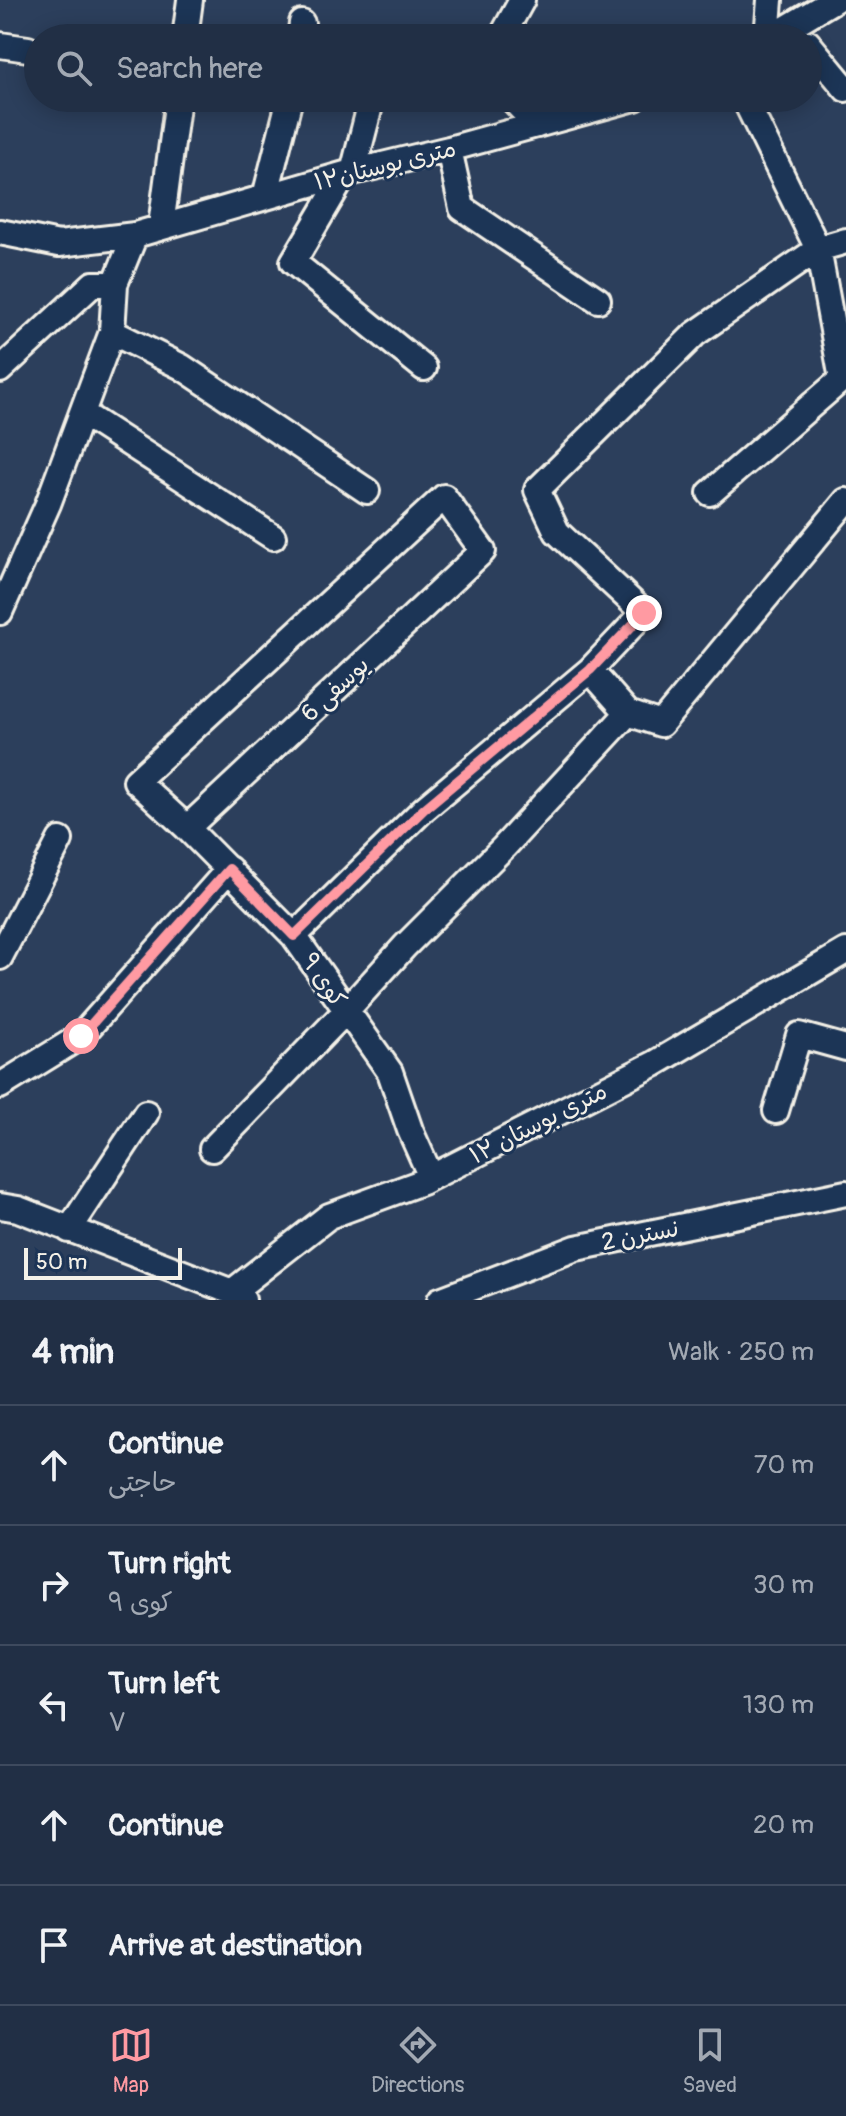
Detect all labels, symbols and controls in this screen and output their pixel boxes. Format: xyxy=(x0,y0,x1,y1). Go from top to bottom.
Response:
search box xyxy=(24,24,822,112)
icon: search xyxy=(52,46,96,90)
text: Search here xyxy=(116,50,263,87)
street label: ۱۲متری بوستان xyxy=(311,134,459,197)
route end xyxy=(626,595,662,631)
street label: یوسفی 6 xyxy=(295,651,375,728)
street label: کوی ۹ xyxy=(295,947,352,1013)
route start xyxy=(63,1018,99,1054)
street label: ۱۲ متری بوستان xyxy=(465,1076,612,1170)
street label: نسترن 2 xyxy=(599,1214,681,1257)
scale bar xyxy=(24,1244,182,1280)
text: 50 m xyxy=(36,1248,87,1276)
text: 4 min xyxy=(32,1331,114,1374)
text: Walk · 250 m xyxy=(668,1336,814,1368)
text: Continue xyxy=(108,1425,223,1462)
icon: ahead xyxy=(32,1443,76,1487)
text: 70 m xyxy=(754,1449,814,1481)
text: حاجتی xyxy=(108,1467,177,1499)
text: Turn right xyxy=(108,1545,231,1582)
icon: right xyxy=(32,1563,76,1607)
text: 30 m xyxy=(753,1569,814,1601)
text: کوی ۹ xyxy=(108,1587,173,1619)
text: Turn left xyxy=(108,1665,219,1702)
icon: left xyxy=(32,1683,76,1727)
text: 130 m xyxy=(743,1689,814,1721)
text: ۷ xyxy=(108,1707,126,1739)
icon: ahead xyxy=(32,1803,76,1847)
text: Continue xyxy=(108,1807,223,1844)
text: 20 m xyxy=(753,1809,814,1841)
icon: arrive xyxy=(32,1923,76,1967)
text: Arrive at destination xyxy=(108,1927,362,1964)
tab: Map xyxy=(109,2023,153,2099)
tab: Directions xyxy=(371,2023,464,2099)
tab: Saved xyxy=(682,2023,737,2099)

